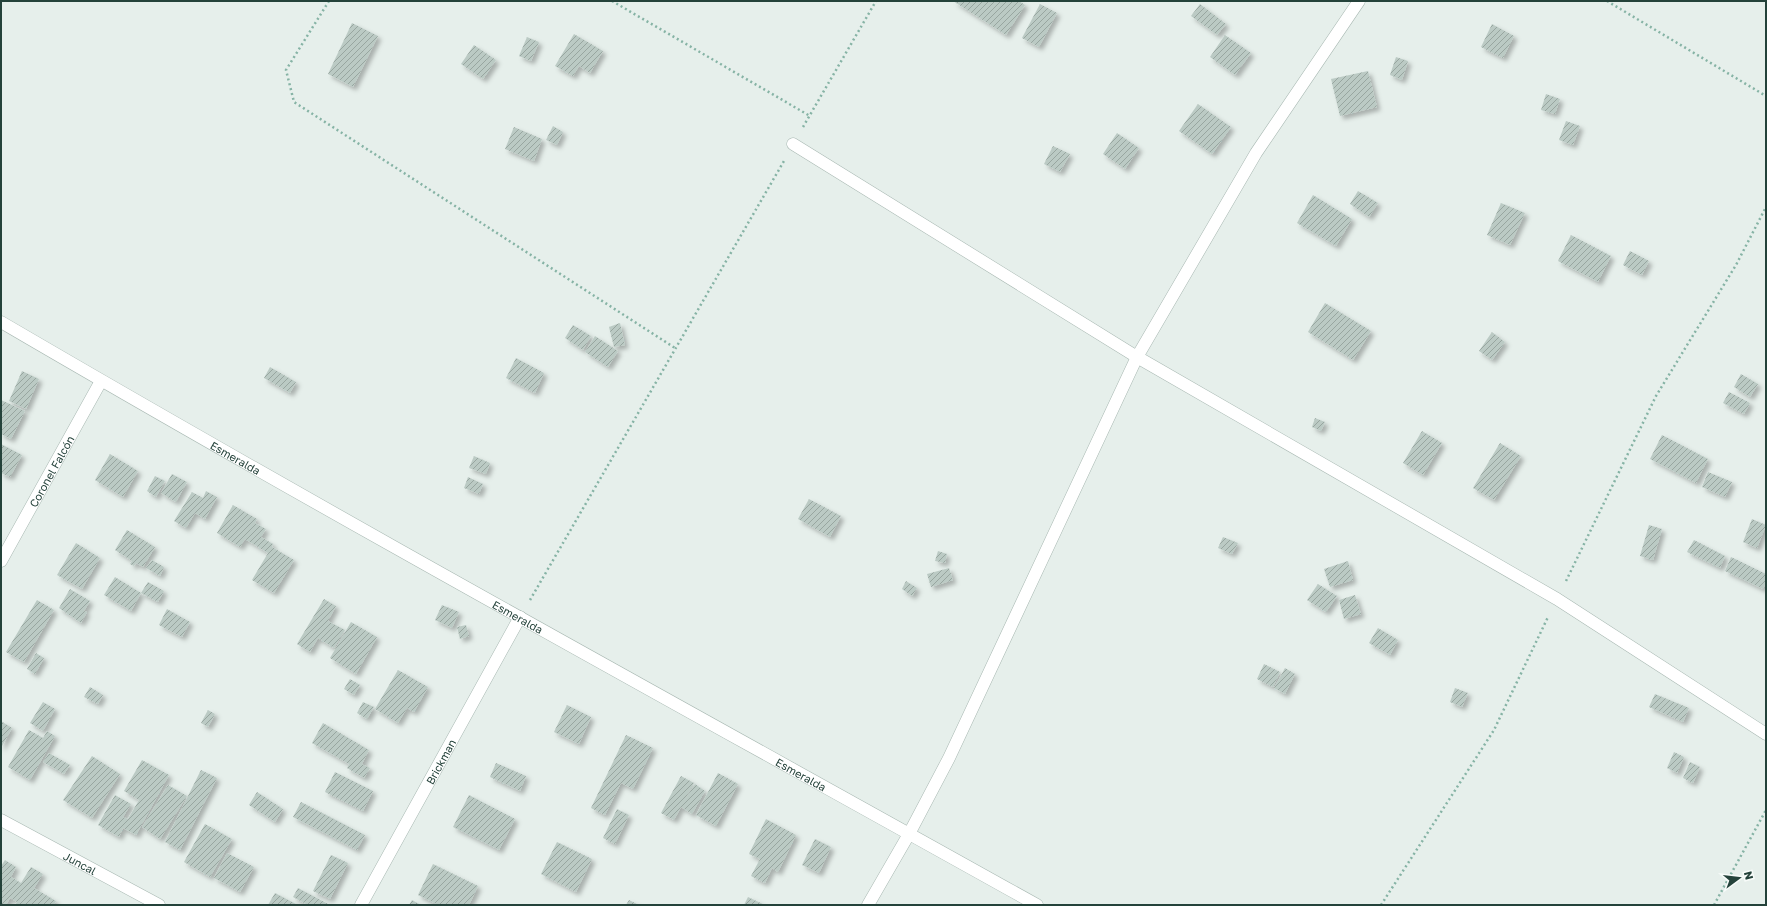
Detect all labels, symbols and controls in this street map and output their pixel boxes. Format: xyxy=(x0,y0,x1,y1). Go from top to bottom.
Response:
street label: Coronel Falcón xyxy=(26,433,76,509)
street label: Esmeralda xyxy=(208,438,263,477)
street label: Esmeralda xyxy=(491,597,545,636)
street label: Brickman xyxy=(423,737,458,786)
street label: Esmeralda xyxy=(774,755,829,793)
street label: Juncal xyxy=(62,849,99,877)
north arrow xyxy=(1719,858,1759,898)
text: N xyxy=(1742,870,1757,881)

